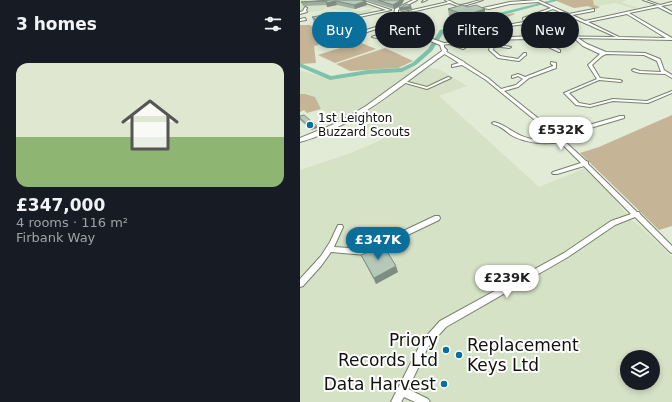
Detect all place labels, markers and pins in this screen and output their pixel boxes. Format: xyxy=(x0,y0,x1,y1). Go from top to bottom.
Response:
place label: 1st Leighton Buzzard Scouts xyxy=(318,111,410,139)
pin: £532K xyxy=(533,117,589,151)
marker: 1st Leighton Buzzard Scouts xyxy=(305,120,315,130)
pin: £347K xyxy=(350,227,406,261)
pin: £239K xyxy=(479,265,535,299)
place label: Priory Records Ltd xyxy=(338,330,438,370)
place label: Replacement Keys Ltd xyxy=(467,335,579,375)
marker: Priory Records Ltd xyxy=(441,345,451,355)
marker: Replacement Keys Ltd xyxy=(454,350,464,360)
place label: Data Harvest xyxy=(324,374,436,394)
marker: Data Harvest xyxy=(439,379,449,389)

